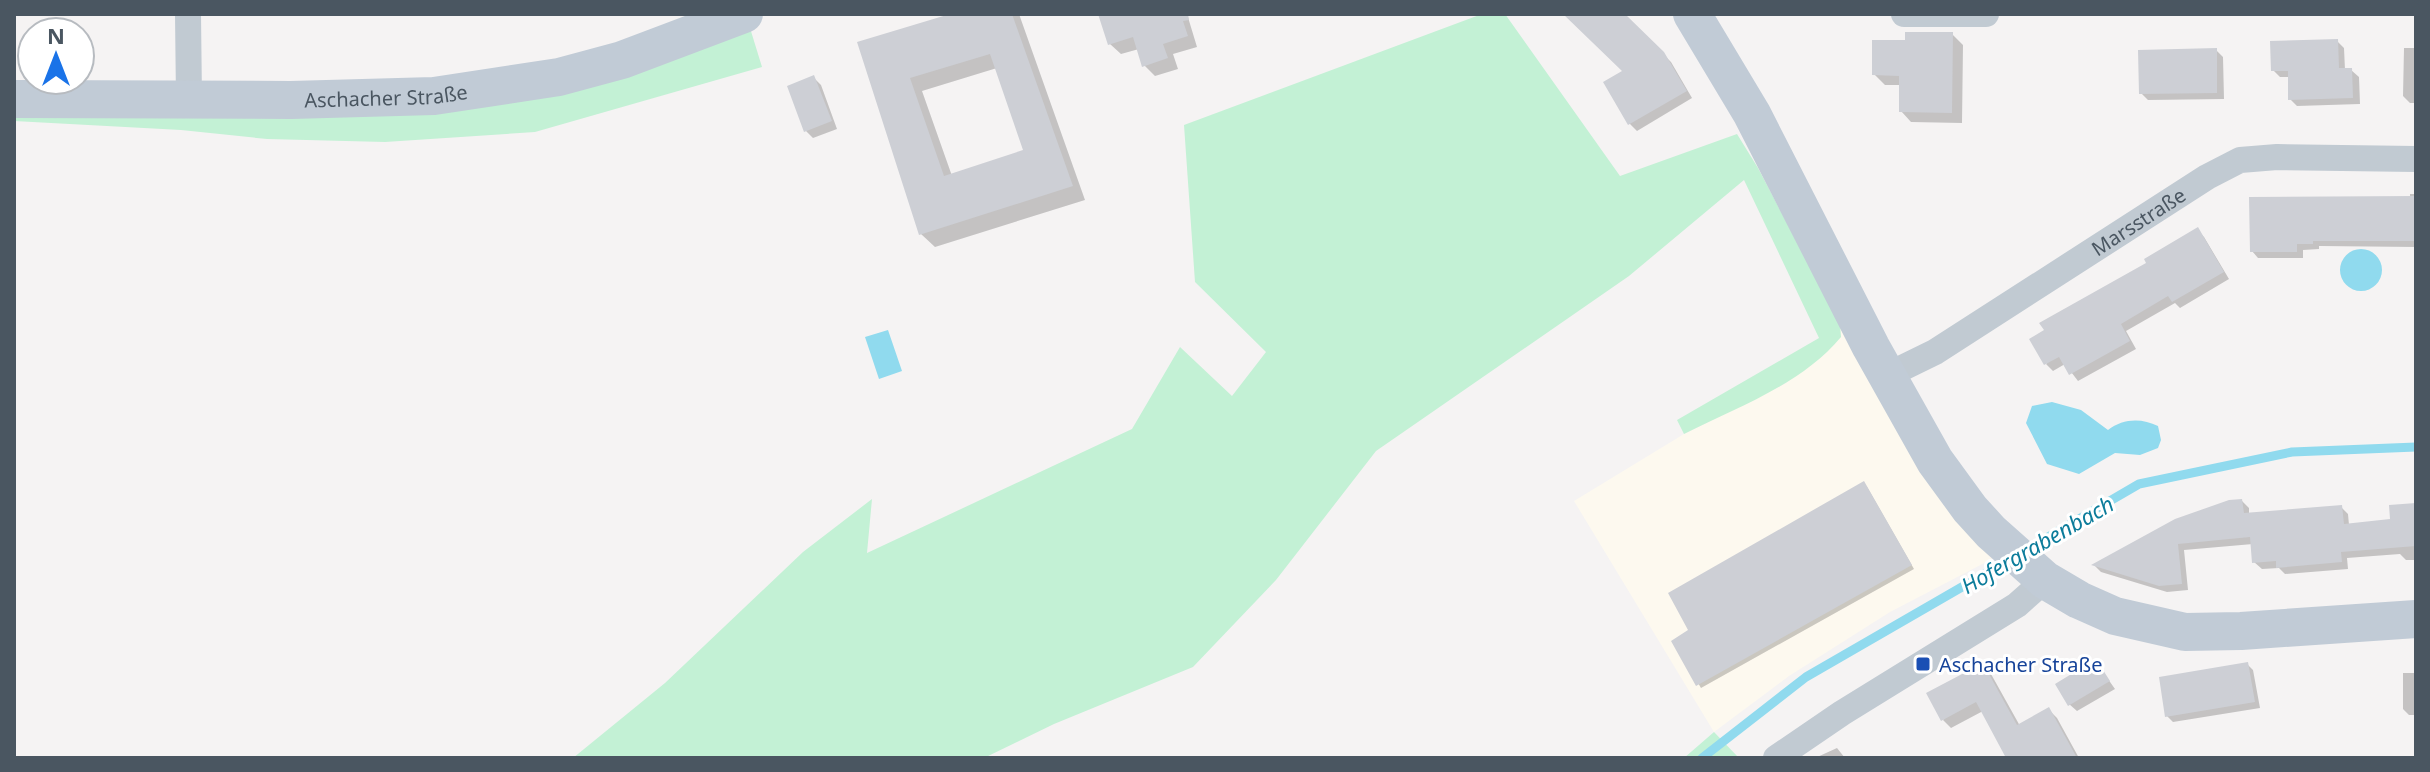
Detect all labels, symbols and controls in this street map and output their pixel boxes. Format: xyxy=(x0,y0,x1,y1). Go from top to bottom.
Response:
north arrow xyxy=(16,16,96,96)
text: N xyxy=(47,20,65,50)
street label: Aschacher Straße xyxy=(304,78,469,113)
street label: Marsstraße xyxy=(2086,181,2191,262)
water label: Hofergrabenbach xyxy=(1955,488,2119,600)
place label: Aschacher Straße xyxy=(1939,651,2102,678)
marker: Aschacher Straße xyxy=(1914,655,1932,673)

